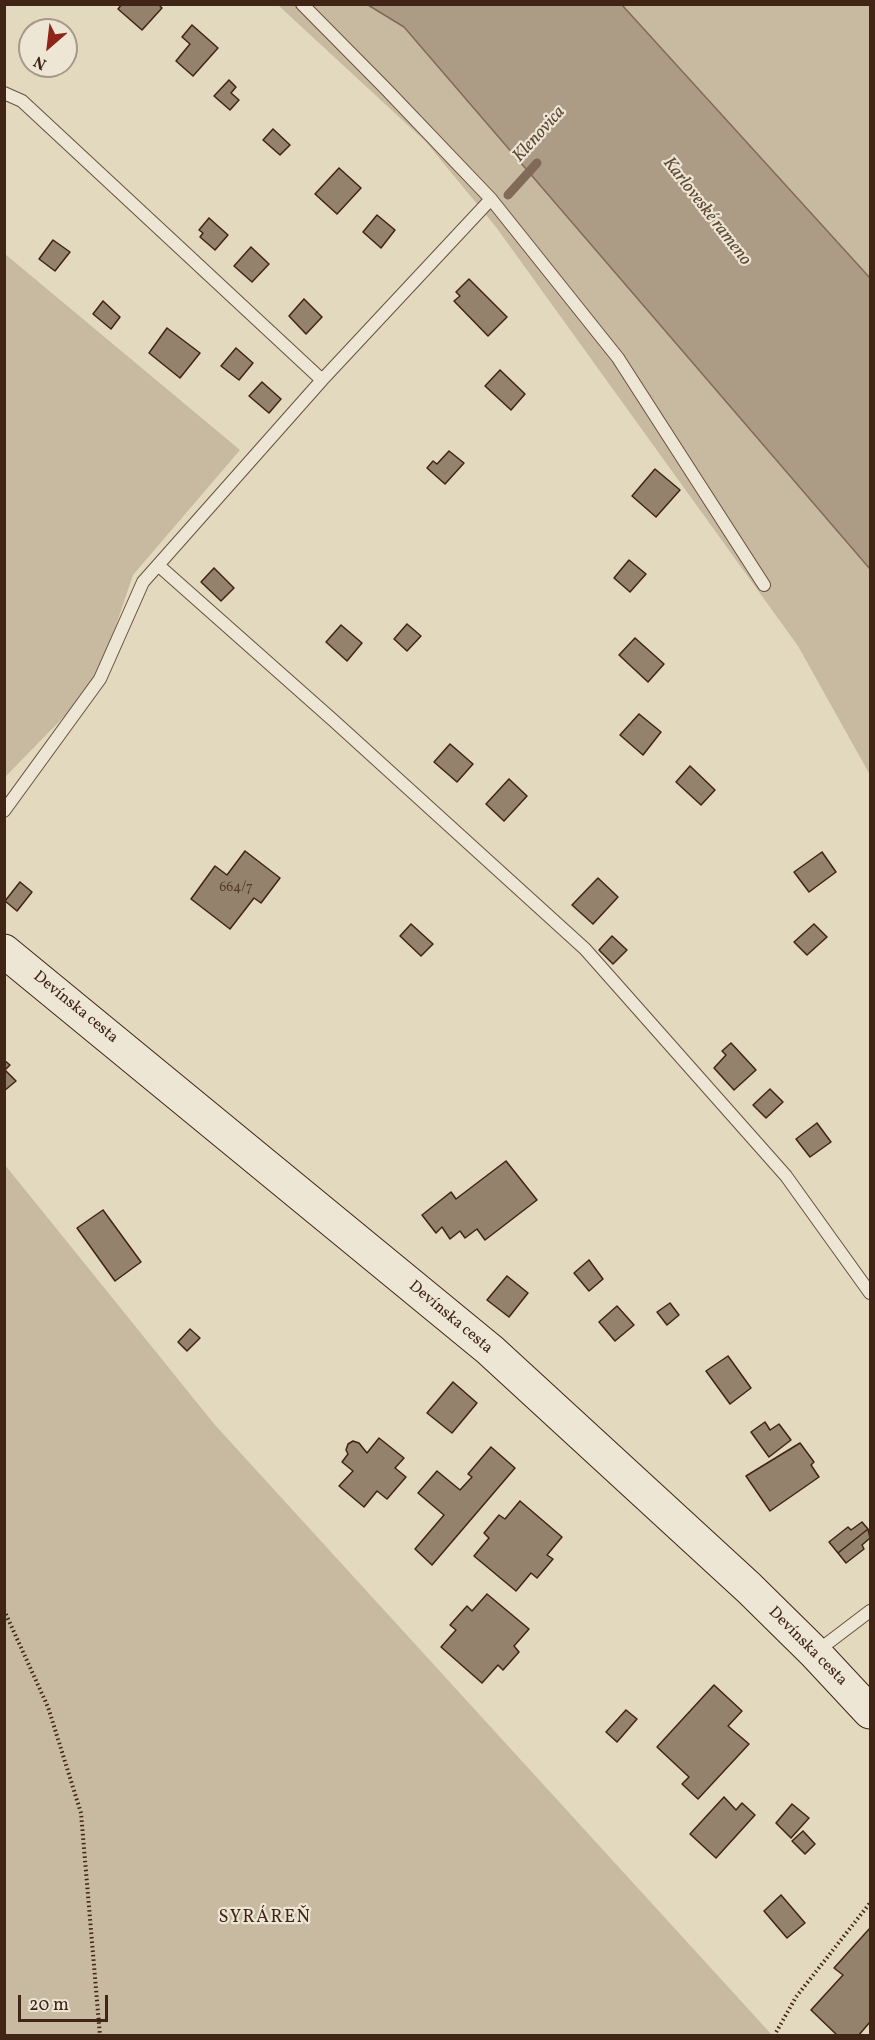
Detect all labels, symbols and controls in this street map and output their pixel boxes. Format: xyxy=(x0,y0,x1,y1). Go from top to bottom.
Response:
north arrow xyxy=(18,18,78,78)
text: N xyxy=(30,50,51,75)
water label: Klenovica xyxy=(509,102,571,168)
water label: Karloveské rameno xyxy=(657,154,755,270)
house number: 664/7 xyxy=(219,880,253,896)
street label: Devínska cesta xyxy=(29,968,121,1048)
street label: Devínska cesta xyxy=(404,1277,496,1359)
street label: Devínska cesta xyxy=(764,1604,850,1690)
district label: SYRÁREŇ xyxy=(219,1908,311,1930)
scale bar xyxy=(21,1983,111,2021)
text: 20 m xyxy=(29,1993,69,2018)

